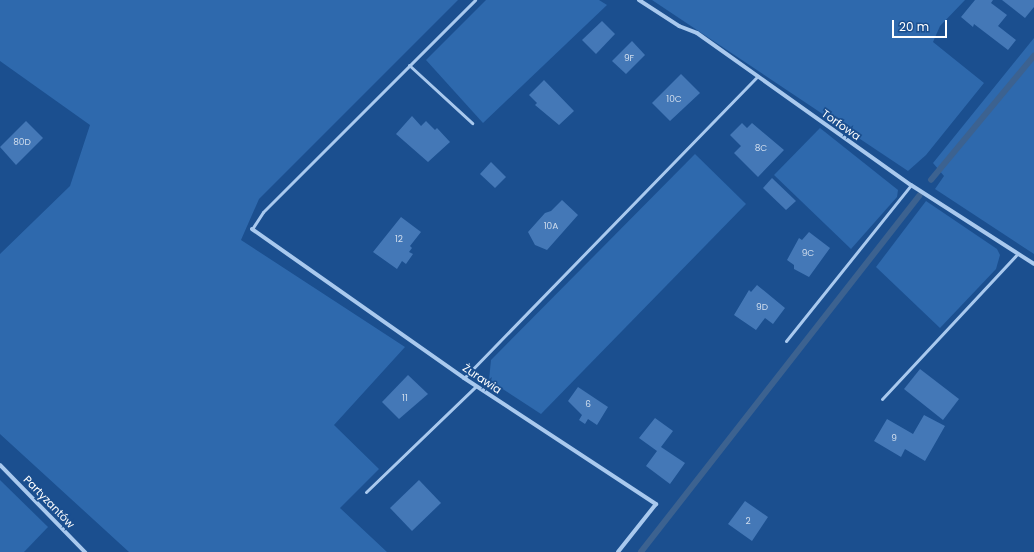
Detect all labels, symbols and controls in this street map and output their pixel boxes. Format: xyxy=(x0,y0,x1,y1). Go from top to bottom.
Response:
scale bar xyxy=(894,12,949,38)
text: 20 m xyxy=(899,18,929,35)
house number: 9F xyxy=(624,53,634,63)
house number: 10C xyxy=(666,94,682,104)
street label: Torfowa xyxy=(819,107,863,143)
house number: 80D xyxy=(13,137,31,147)
house number: 8C xyxy=(755,143,767,153)
house number: 10A xyxy=(544,221,558,231)
house number: 12 xyxy=(395,234,403,244)
house number: 9C xyxy=(802,248,814,258)
house number: 9D xyxy=(756,302,768,312)
street label: Żurawia xyxy=(460,361,504,397)
house number: 11 xyxy=(402,393,408,403)
house number: 6 xyxy=(585,399,591,409)
house number: 9 xyxy=(891,433,897,443)
street label: Partyzantów xyxy=(21,473,77,531)
house number: 2 xyxy=(745,516,751,526)

